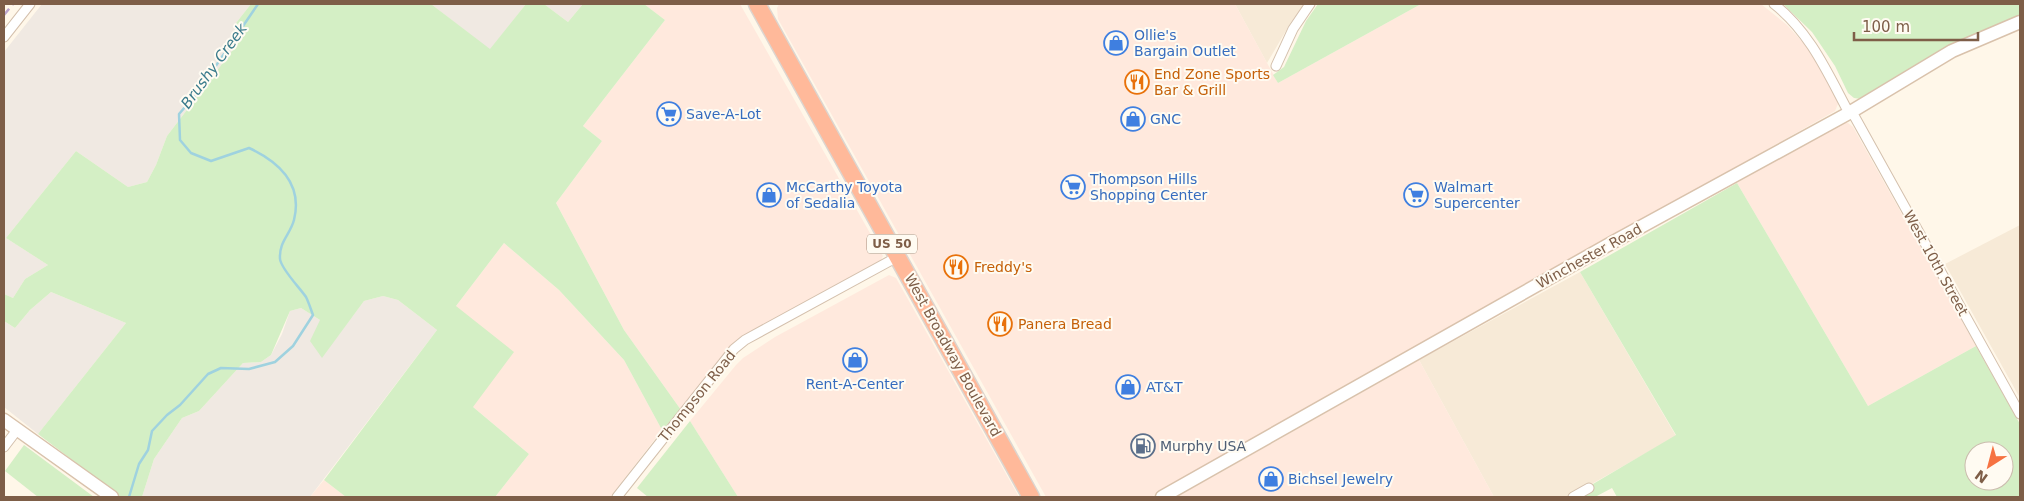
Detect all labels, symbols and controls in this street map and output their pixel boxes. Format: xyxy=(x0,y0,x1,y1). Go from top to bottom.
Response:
scale bar xyxy=(1854,10,1978,42)
text: 100 m xyxy=(1862,18,1910,36)
water label: Brushy Creek xyxy=(177,19,252,112)
place label: Ollie's Bargain Outlet xyxy=(1134,27,1236,59)
shop icon: Ollie's Bargain Outlet xyxy=(1103,30,1129,56)
place label: End Zone Sports Bar & Grill xyxy=(1154,66,1270,98)
restaurant icon: End Zone Sports Bar & Grill xyxy=(1124,69,1150,95)
supermarket icon: Save-A-Lot xyxy=(656,101,682,127)
place label: Save-A-Lot xyxy=(686,106,762,122)
shop icon: GNC xyxy=(1120,106,1146,132)
place label: GNC xyxy=(1150,111,1181,127)
place label: Thompson Hills Shopping Center xyxy=(1089,171,1208,203)
supermarket icon: Thompson Hills Shopping Center xyxy=(1060,174,1086,200)
place label: McCarthy Toyota of Sedalia xyxy=(786,179,903,211)
place label: Walmart Supercenter xyxy=(1434,179,1520,211)
shop icon: McCarthy Toyota of Sedalia xyxy=(756,182,782,208)
supermarket icon: Walmart Supercenter xyxy=(1403,182,1429,208)
street label: West 10th Street xyxy=(1900,207,1972,319)
street label: Winchester Road xyxy=(1533,220,1645,292)
road number: US 50 xyxy=(867,234,917,253)
restaurant icon: Freddy's xyxy=(943,254,969,280)
place label: Freddy's xyxy=(974,259,1032,275)
street label: West Broadway Boulevard xyxy=(902,271,1004,439)
restaurant icon: Panera Bread xyxy=(987,311,1013,337)
place label: Panera Bread xyxy=(1018,316,1112,332)
street label: Thompson Road xyxy=(655,347,739,446)
shop icon: Rent-A-Center xyxy=(842,347,868,373)
shop icon: AT&T xyxy=(1115,374,1141,400)
place label: Rent-A-Center xyxy=(806,376,904,392)
place label: AT&T xyxy=(1146,379,1183,395)
fuel station icon: Murphy USA xyxy=(1130,433,1156,459)
place label: Murphy USA xyxy=(1160,438,1247,454)
north arrow xyxy=(1964,441,2014,491)
shop icon: Bichsel Jewelry xyxy=(1258,466,1284,492)
text: N xyxy=(1972,467,1991,486)
place label: Bichsel Jewelry xyxy=(1288,471,1393,487)

